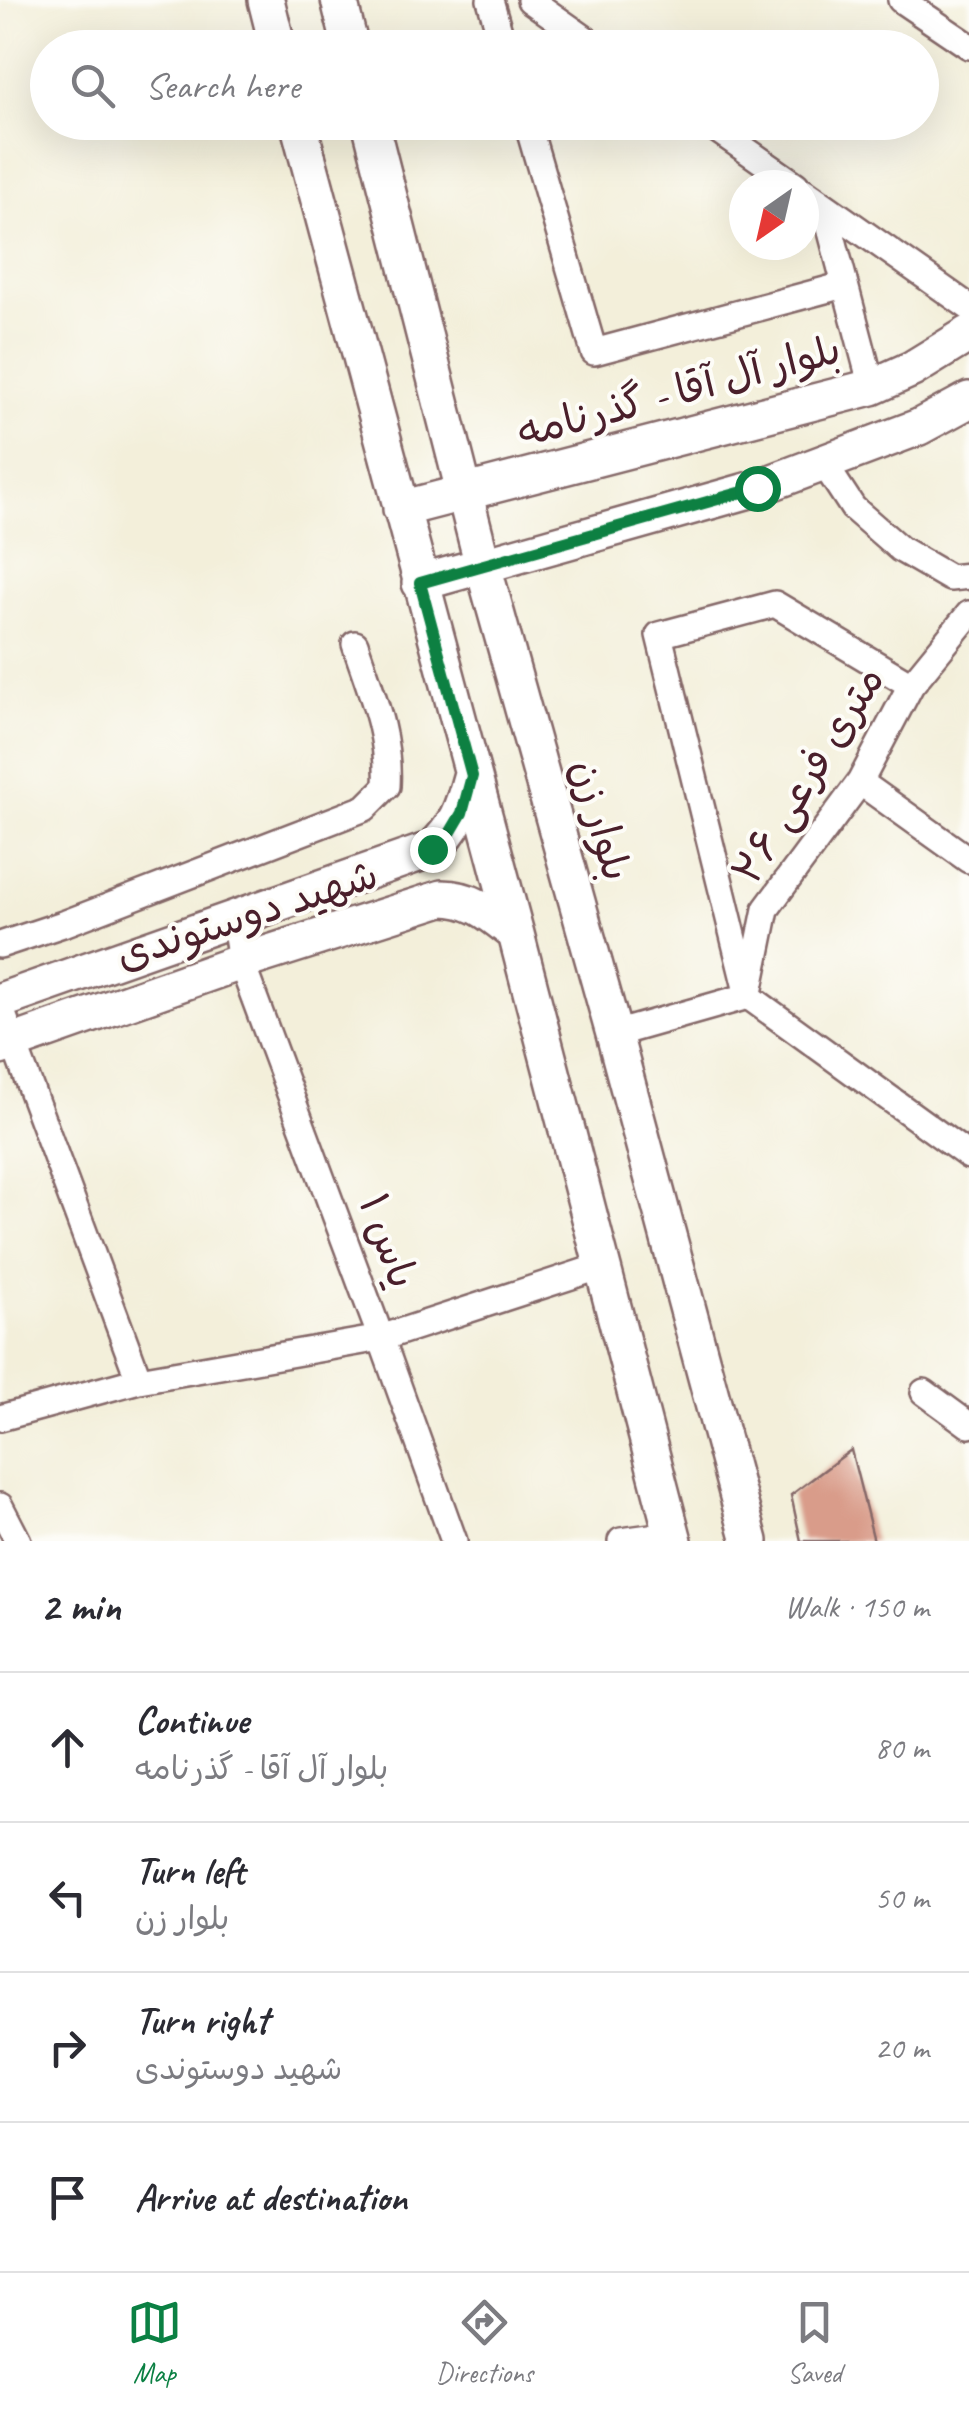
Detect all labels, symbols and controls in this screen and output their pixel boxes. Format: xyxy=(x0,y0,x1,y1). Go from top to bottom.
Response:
search box xyxy=(30,30,939,140)
icon: search xyxy=(65,58,120,113)
text: Search here xyxy=(145,62,300,109)
north arrow xyxy=(729,170,819,260)
street label: بلوار آل آقا - گذرنامه xyxy=(512,322,846,460)
route start xyxy=(735,466,781,512)
street label: ۲۶ متری فرعی xyxy=(720,656,896,894)
street label: بلوار زن xyxy=(558,753,644,887)
route end xyxy=(410,827,456,873)
street label: شهید دوستوندی xyxy=(109,848,385,982)
street label: یاس ۱ xyxy=(347,1187,429,1295)
text: 2 min xyxy=(40,1580,120,1633)
text: Walk · 150 m xyxy=(785,1586,929,1627)
text: Continue xyxy=(135,1697,249,1744)
icon: ahead xyxy=(40,1720,95,1775)
text: 80 m xyxy=(875,1727,929,1768)
text: بلوار آل آقا - گذرنامه xyxy=(135,1748,388,1789)
text: Turn left xyxy=(135,1847,245,1894)
icon: left xyxy=(40,1870,95,1925)
text: 50 m xyxy=(875,1877,929,1918)
text: بلوار زن xyxy=(135,1898,229,1939)
text: Turn right xyxy=(135,1997,269,2044)
icon: right xyxy=(40,2020,95,2075)
text: 20 m xyxy=(875,2027,929,2068)
text: شهید دوستوندی xyxy=(135,2048,342,2089)
icon: arrive xyxy=(40,2170,95,2225)
text: Arrive at destination xyxy=(135,2174,407,2221)
tab: Map xyxy=(127,2295,182,2390)
tab: Directions xyxy=(436,2295,533,2390)
tab: Saved xyxy=(787,2295,842,2390)

